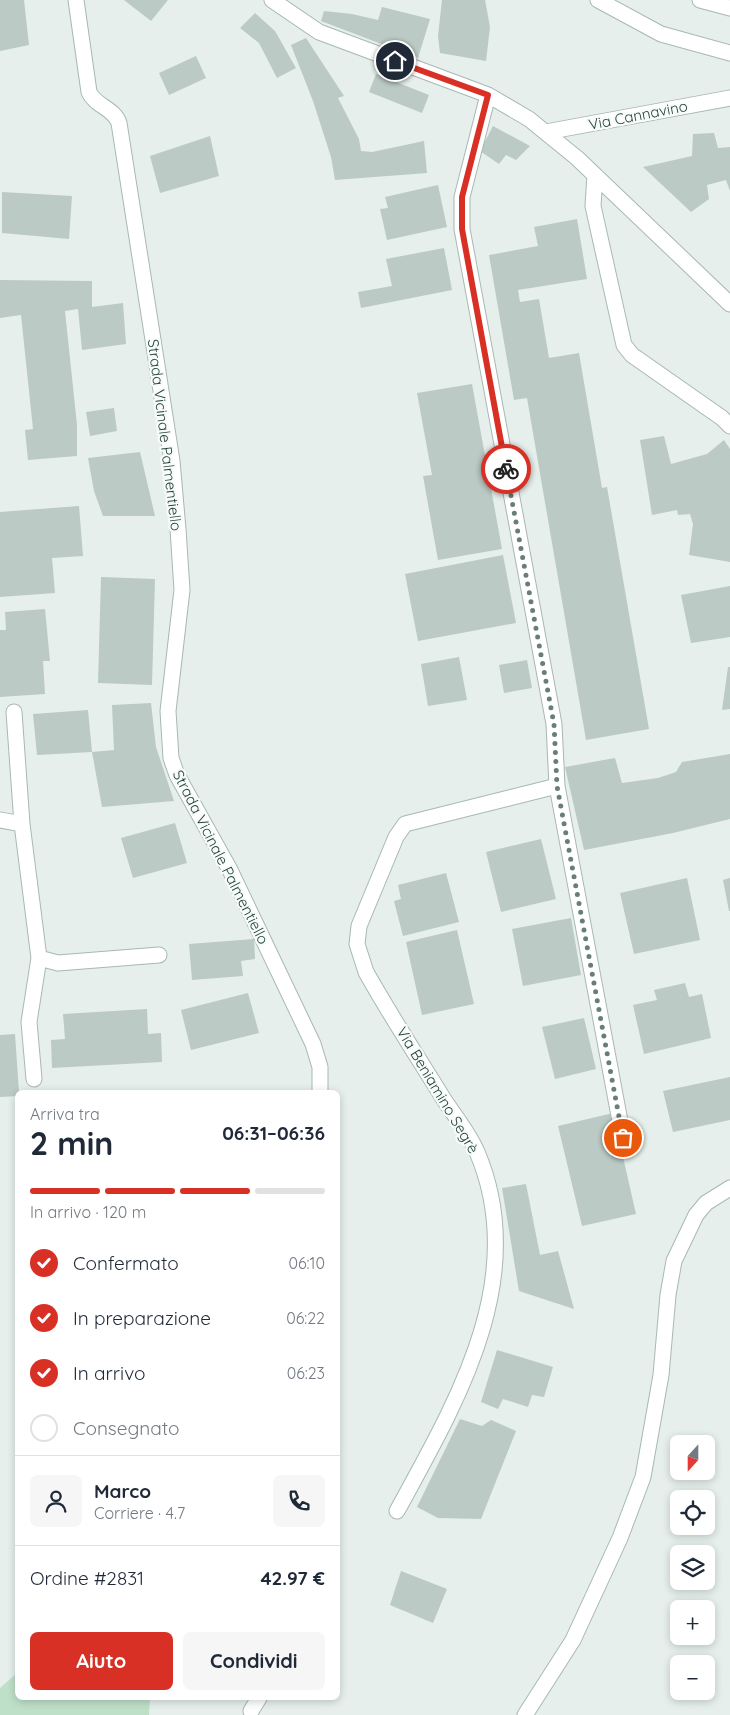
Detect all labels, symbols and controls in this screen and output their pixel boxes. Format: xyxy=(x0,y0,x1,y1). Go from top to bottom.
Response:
pin xyxy=(374,40,416,82)
icon: home xyxy=(381,47,409,75)
street label: Via Cannavino xyxy=(587,96,689,134)
street label: Strada Vicinale Palmentiello xyxy=(144,338,186,532)
courier xyxy=(481,444,531,494)
icon: bike xyxy=(492,455,520,483)
street label: Strada Vicinale Palmentiello xyxy=(169,767,273,947)
street label: Via Beniamino Segrè xyxy=(393,1023,483,1157)
text: Arriva tra xyxy=(30,1104,100,1124)
pin xyxy=(602,1117,644,1159)
text: 06:31–06:36 xyxy=(222,1121,325,1145)
text: 2 min xyxy=(30,1123,113,1163)
icon: bag xyxy=(609,1124,637,1152)
text: In arrivo · 120 m xyxy=(30,1202,146,1222)
icon: check xyxy=(30,1249,58,1277)
text: Confermato xyxy=(73,1251,179,1275)
text: 06:10 xyxy=(288,1253,325,1273)
icon: check xyxy=(30,1304,58,1332)
text: In preparazione xyxy=(73,1306,211,1330)
text: 06:22 xyxy=(286,1308,325,1328)
icon: check xyxy=(30,1359,58,1387)
text: In arrivo xyxy=(73,1361,146,1385)
text: 06:23 xyxy=(287,1363,325,1383)
text: Consegnato xyxy=(73,1416,180,1440)
north arrow xyxy=(670,1435,715,1480)
map controls xyxy=(670,1435,715,1700)
button: person xyxy=(30,1475,82,1527)
button: phone xyxy=(273,1475,325,1527)
text: Marco xyxy=(94,1479,151,1503)
button: locate xyxy=(670,1490,715,1535)
text: Corriere · 4.7 xyxy=(94,1503,185,1523)
button: layers xyxy=(670,1545,715,1590)
text: Ordine #2831 xyxy=(30,1566,144,1590)
text: 42.97 € xyxy=(260,1566,325,1590)
button: + xyxy=(670,1600,715,1645)
button: Aiuto xyxy=(30,1632,173,1690)
button: Condividi xyxy=(183,1632,325,1690)
button: − xyxy=(670,1655,715,1700)

